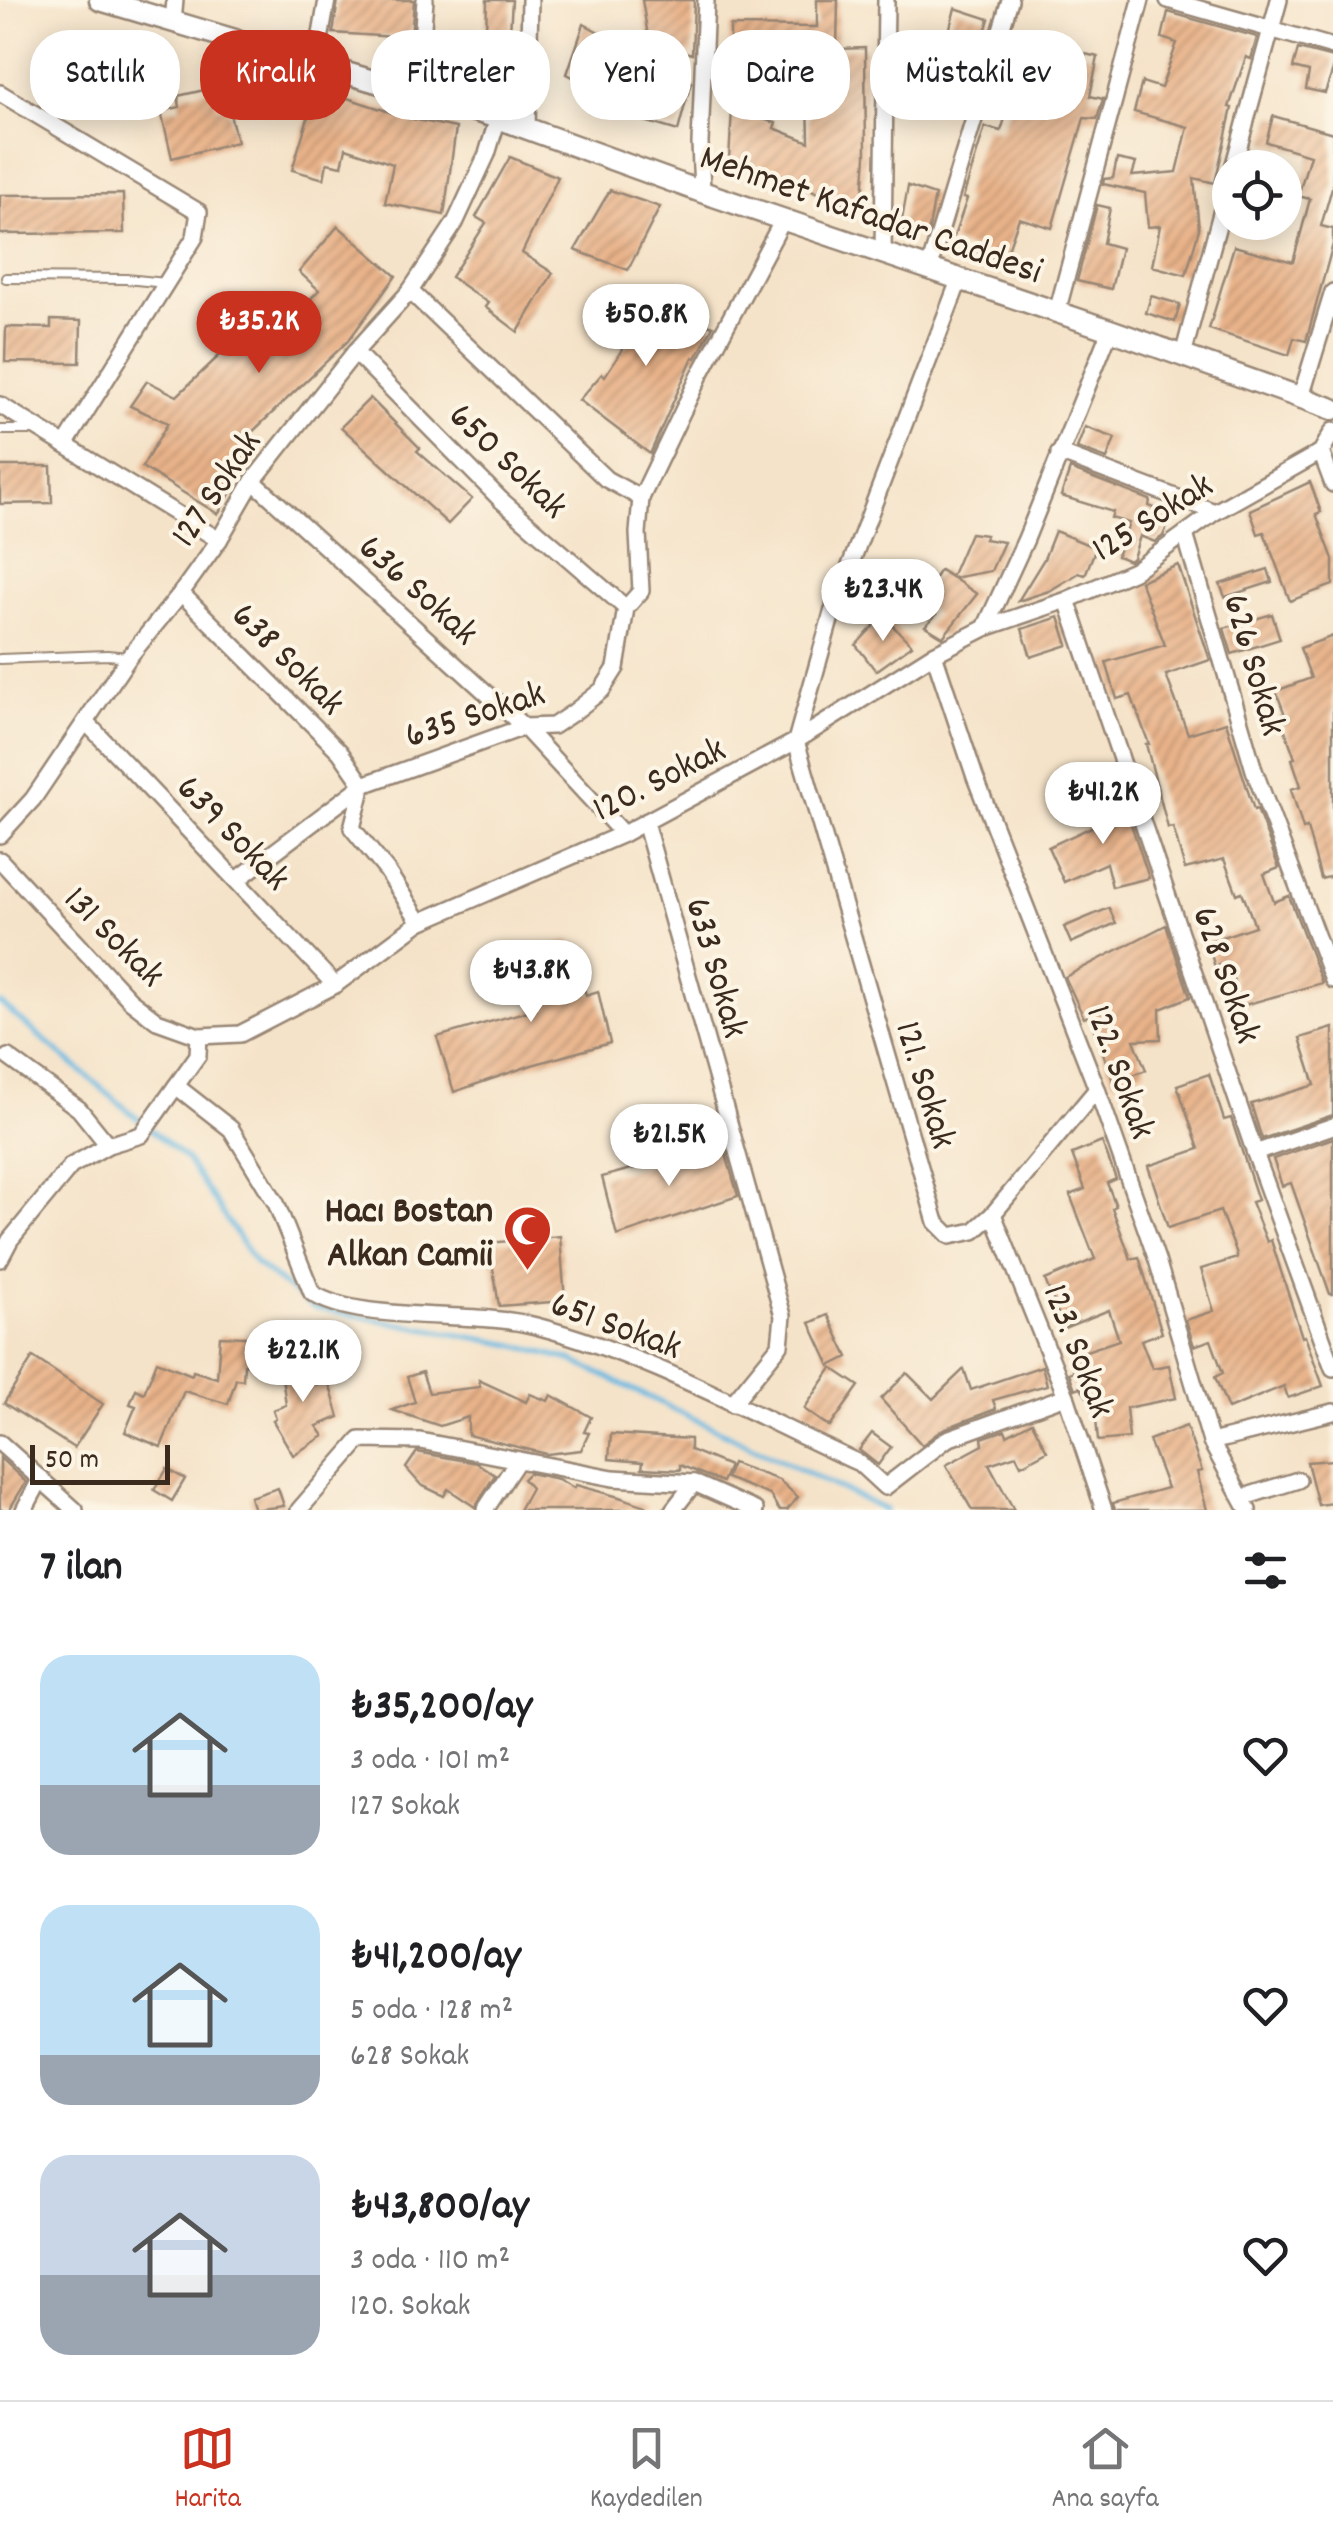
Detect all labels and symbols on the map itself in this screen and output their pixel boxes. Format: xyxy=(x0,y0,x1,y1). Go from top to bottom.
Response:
street label: Mehmet Kafadar Caddesi xyxy=(692,133,1049,302)
pin: ₺50.8K xyxy=(565,284,727,369)
pin: ₺35.2K xyxy=(178,291,340,376)
street label: 650 Sokak xyxy=(434,392,579,534)
street label: 127 Sokak xyxy=(159,420,278,560)
street label: 125 Sokak xyxy=(1083,461,1225,578)
street label: 636 Sokak xyxy=(344,523,489,661)
pin: ₺23.4K xyxy=(802,559,964,644)
street label: 626 Sokak xyxy=(1205,588,1298,743)
street label: 638 Sokak xyxy=(216,591,356,731)
street label: 635 Sokak xyxy=(399,669,553,766)
street label: 120. Sokak xyxy=(584,725,737,839)
pin: ₺41.2K xyxy=(1022,762,1184,847)
street label: 639 Sokak xyxy=(161,764,301,906)
street label: 131 Sokak xyxy=(49,875,176,1002)
street label: 633 Sokak xyxy=(667,892,760,1045)
street label: 628 Sokak xyxy=(1175,900,1273,1052)
pin: ₺43.8K xyxy=(450,940,612,1025)
street label: 122. Sokak xyxy=(1068,998,1167,1148)
street label: 121. Sokak xyxy=(877,1015,968,1156)
pin: ₺21.5K xyxy=(588,1104,750,1189)
place label: Hacı Bostan Alkan Camii xyxy=(324,1186,493,1285)
mosque icon: Hacı Bostan Alkan Camii xyxy=(502,1204,554,1272)
street label: 123. Sokak xyxy=(1025,1277,1127,1427)
street label: 651 Sokak xyxy=(542,1279,688,1377)
pin: ₺22.1K xyxy=(222,1320,384,1405)
scale bar xyxy=(30,1440,170,1484)

